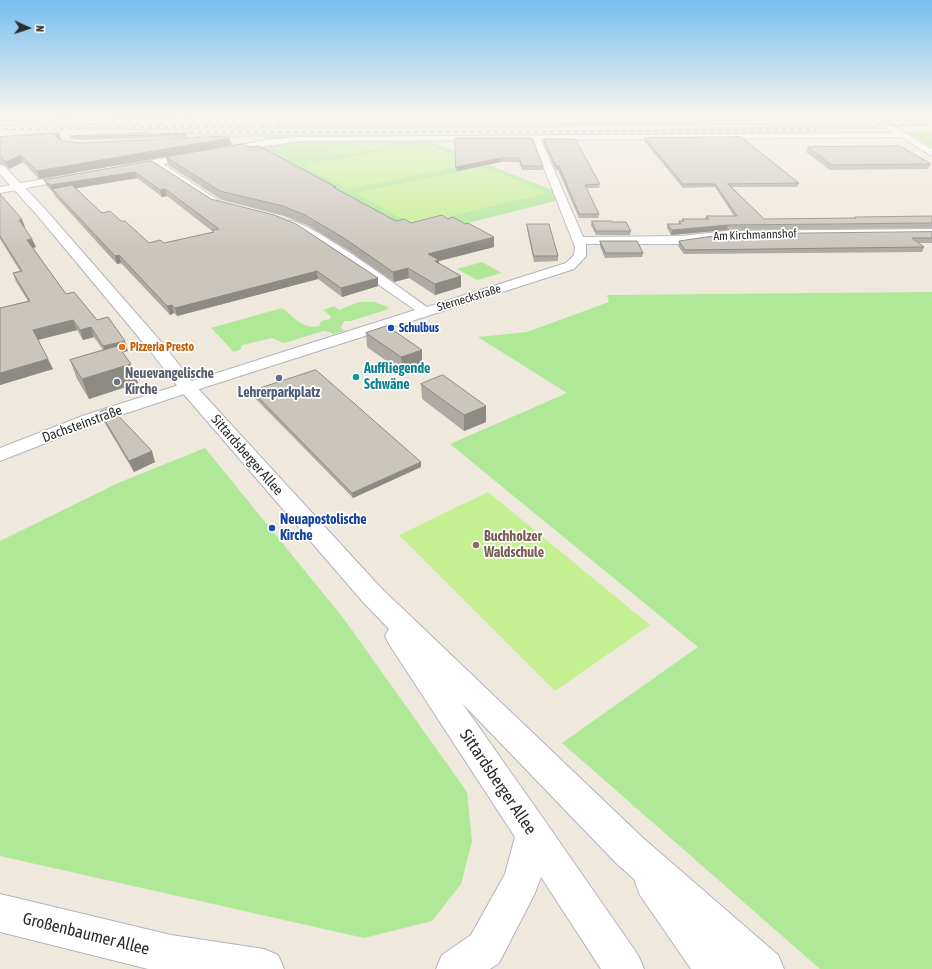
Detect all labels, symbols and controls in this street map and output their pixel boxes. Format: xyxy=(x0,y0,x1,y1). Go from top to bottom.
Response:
north arrow xyxy=(8,8,48,48)
text: N xyxy=(34,25,46,32)
street label: Am Kirchmannshof xyxy=(713,226,797,244)
street label: Sterneckstraße xyxy=(435,281,503,315)
place label: Schulbus xyxy=(399,321,439,335)
marker: Schulbus xyxy=(386,323,396,333)
place label: Pizzeria Presto xyxy=(130,340,194,354)
marker: Pizzeria Presto xyxy=(117,342,127,352)
place label: Auffliegende Schwäne xyxy=(364,361,430,394)
place label: Neuevangelische Kirche xyxy=(125,366,214,398)
marker: Auffliegende Schwäne xyxy=(351,372,361,382)
marker: Lehrerparkplatz xyxy=(274,373,284,383)
marker: Neuevangelische Kirche xyxy=(112,377,122,387)
place label: Lehrerparkplatz xyxy=(238,385,320,401)
street label: Dachsteinstraße xyxy=(40,402,124,446)
street label: Sittardsberger Allee xyxy=(208,411,286,499)
place label: Neuapostolische Kirche xyxy=(280,512,367,544)
marker: Neuapostolische Kirche xyxy=(267,523,277,533)
place label: Buchholzer Waldschule xyxy=(484,529,544,562)
marker: Buchholzer Waldschule xyxy=(471,540,481,550)
street label: Sittardsberger Allee xyxy=(455,725,541,839)
street label: Großenbaumer Allee xyxy=(20,908,152,960)

